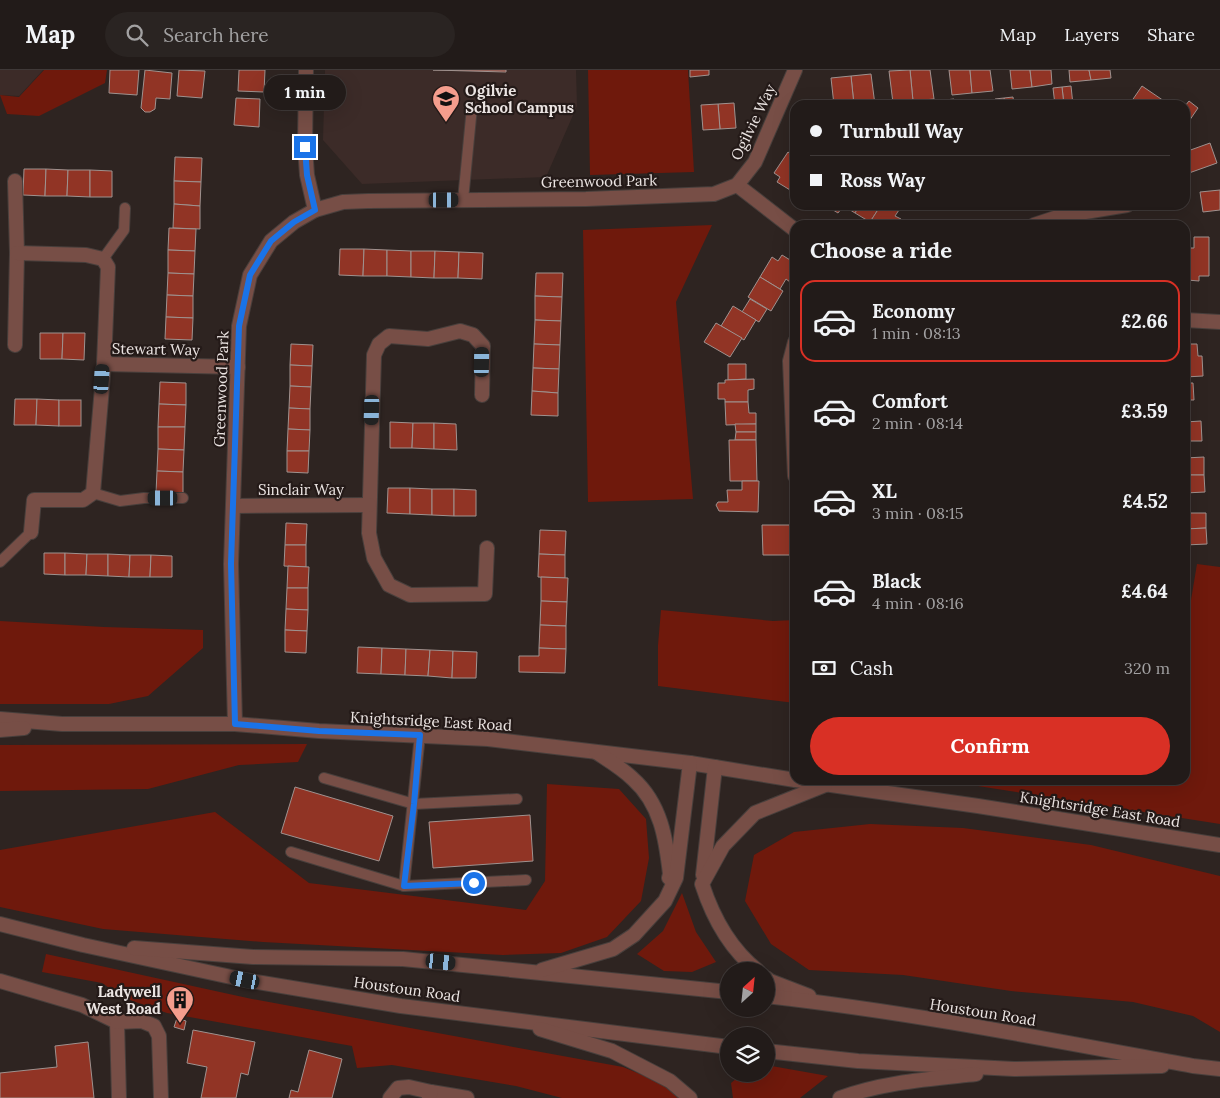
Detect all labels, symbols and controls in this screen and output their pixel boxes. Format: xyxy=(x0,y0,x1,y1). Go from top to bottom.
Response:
search box xyxy=(105,12,455,57)
text: Map xyxy=(25,19,75,50)
icon: search xyxy=(123,21,151,49)
text: Search here xyxy=(163,23,269,47)
text: Map xyxy=(1000,23,1036,46)
text: Layers xyxy=(1064,23,1119,46)
text: Share xyxy=(1147,23,1195,46)
callout: 1 min xyxy=(264,75,346,110)
place label: Ogilvie School Campus xyxy=(465,81,574,117)
street label: Ogilvie Way xyxy=(726,81,780,163)
text: 1 min xyxy=(285,82,325,102)
school or university icon: Ogilvie School Campus xyxy=(431,84,461,123)
text: Turnbull Way xyxy=(840,119,963,143)
route end xyxy=(294,136,316,158)
text: Ross Way xyxy=(840,168,925,192)
street label: Greenwood Park xyxy=(541,170,657,192)
car xyxy=(429,193,459,208)
text: Choose a ride xyxy=(810,236,952,264)
icon: car xyxy=(812,299,857,344)
text: Economy xyxy=(872,299,955,323)
text: £2.66 xyxy=(1121,309,1168,333)
text: 1 min · 08:13 xyxy=(872,323,961,343)
street label: Greenwood Park xyxy=(209,331,233,447)
street label: Stewart Way xyxy=(112,339,200,359)
car xyxy=(474,347,489,377)
car xyxy=(93,364,110,394)
icon: car xyxy=(812,389,857,434)
text: Comfort xyxy=(872,389,948,413)
car xyxy=(363,395,380,425)
text: £3.59 xyxy=(1121,399,1168,423)
text: 2 min · 08:14 xyxy=(872,413,963,433)
icon: car xyxy=(812,479,857,524)
text: XL xyxy=(872,479,897,503)
street label: Sinclair Way xyxy=(258,480,344,499)
text: £4.52 xyxy=(1122,489,1168,513)
car xyxy=(148,491,178,506)
text: 3 min · 08:15 xyxy=(872,503,964,523)
icon: car xyxy=(812,569,857,614)
text: Black xyxy=(872,569,921,593)
text: £4.64 xyxy=(1121,579,1168,603)
text: 4 min · 08:16 xyxy=(872,593,964,613)
icon: cash xyxy=(810,654,838,682)
text: Cash xyxy=(850,656,893,680)
text: 320 m xyxy=(1124,658,1170,678)
street label: Knightsridge East Road xyxy=(349,707,513,735)
button: Confirm xyxy=(810,717,1170,775)
street label: Knightsridge East Road xyxy=(1018,787,1182,831)
route start xyxy=(463,872,485,894)
car xyxy=(425,953,456,971)
north arrow xyxy=(720,962,775,1018)
map controls xyxy=(720,962,775,1082)
car xyxy=(228,970,261,990)
street label: Houstoun Road xyxy=(352,972,462,1006)
place label: Ladywell West Road xyxy=(86,982,161,1018)
building icon: Ladywell West Road xyxy=(165,985,195,1024)
street label: Houstoun Road xyxy=(928,994,1038,1030)
button: layers xyxy=(720,1027,775,1082)

